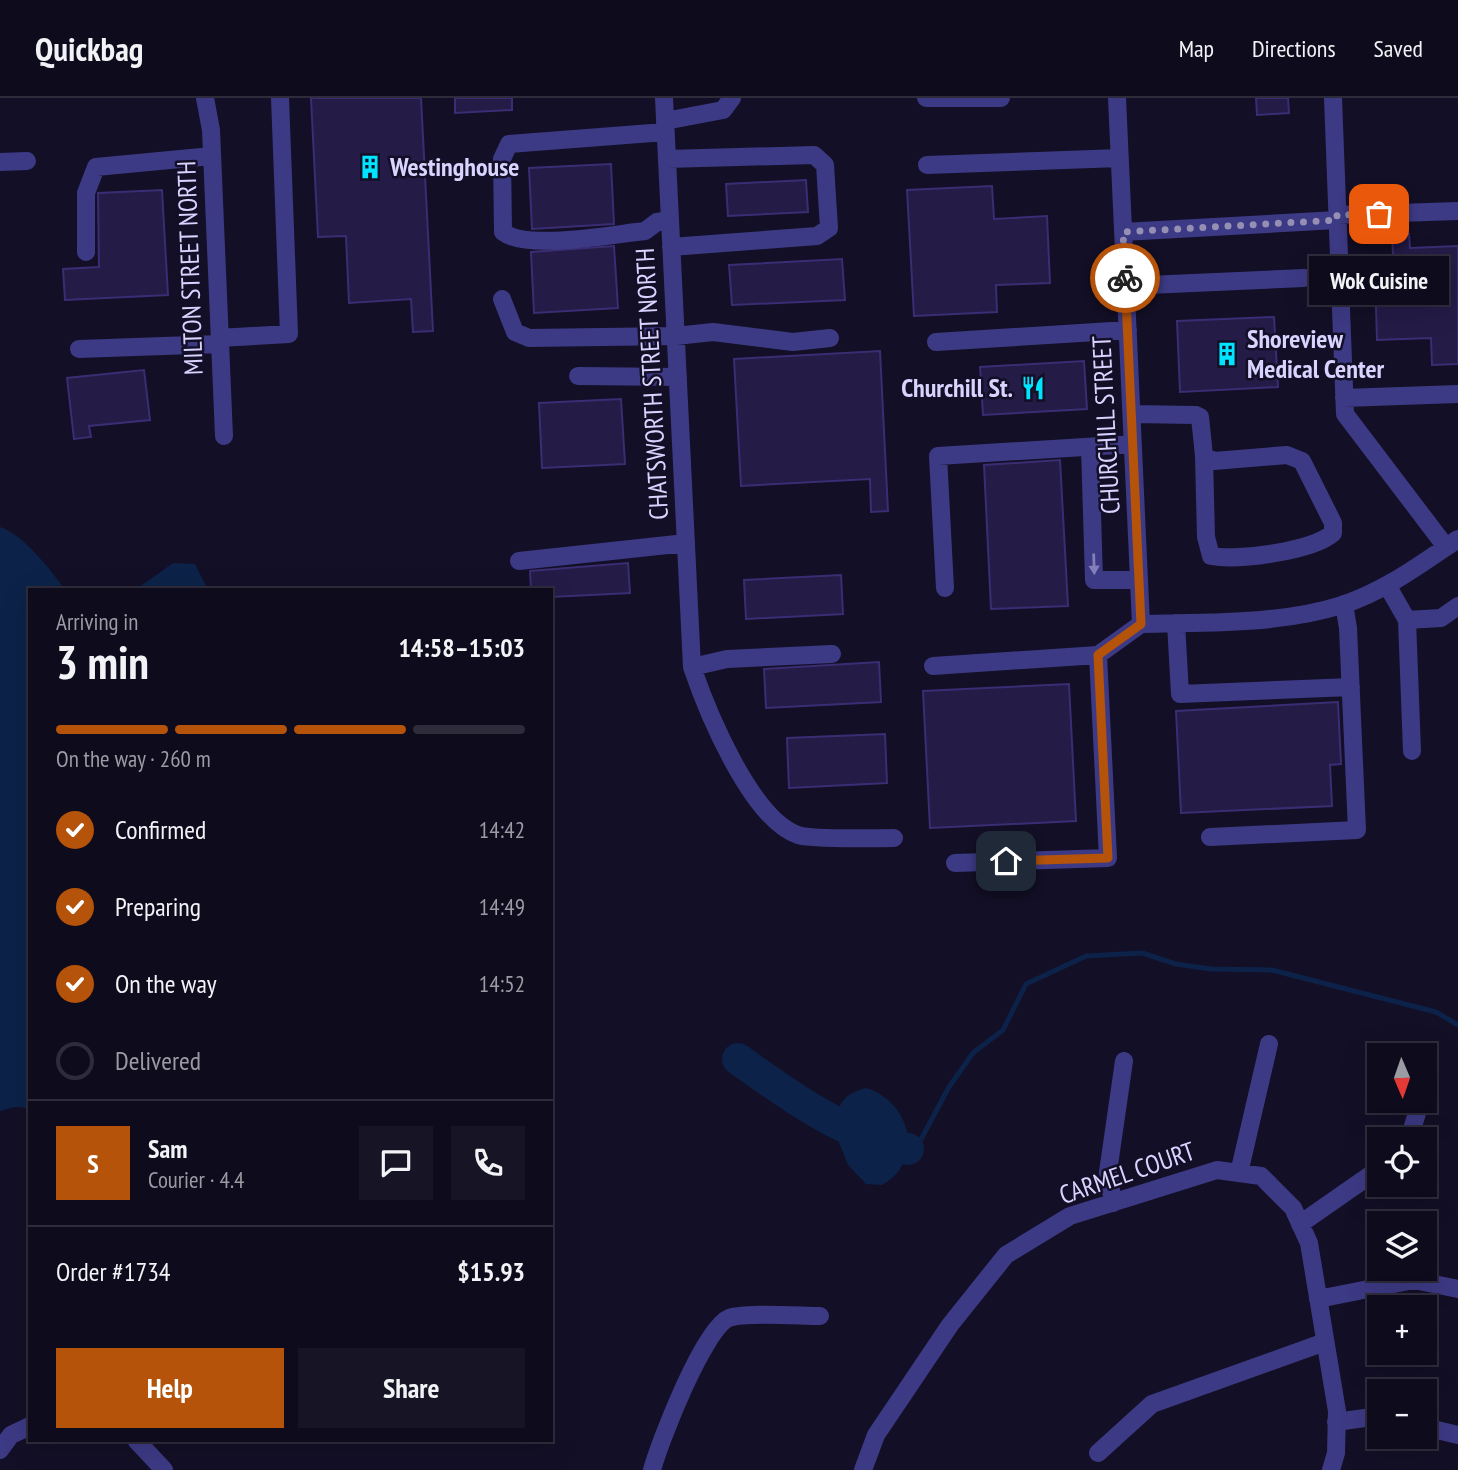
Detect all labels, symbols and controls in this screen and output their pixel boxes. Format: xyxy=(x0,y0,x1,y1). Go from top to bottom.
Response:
text: Quickbag xyxy=(35,27,143,70)
text: Map xyxy=(1179,33,1214,64)
text: Directions xyxy=(1252,33,1336,64)
text: Saved xyxy=(1374,33,1423,64)
place label: Westinghouse xyxy=(389,150,519,183)
building icon: Westinghouse xyxy=(356,153,384,181)
street label: MILTON STREET NORTH xyxy=(169,160,210,376)
pin xyxy=(1349,184,1409,244)
icon: bag xyxy=(1360,195,1398,233)
courier xyxy=(1090,243,1160,313)
street label: CHATSWORTH STREET NORTH xyxy=(628,247,675,521)
callout: Wok Cuisine xyxy=(1309,256,1449,305)
icon: bike xyxy=(1106,259,1144,297)
text: Wok Cuisine xyxy=(1330,266,1428,295)
place label: Shoreview Medical Center xyxy=(1247,322,1385,385)
street label: CHURCHILL STREET xyxy=(1084,335,1127,515)
building icon: Shoreview Medical Center xyxy=(1213,340,1241,368)
place label: Churchill St. xyxy=(901,371,1013,404)
restaurant icon: Churchill St. xyxy=(1019,374,1047,402)
one-way arrow xyxy=(1088,553,1099,575)
text: Arriving in xyxy=(56,607,138,636)
text: 14:58–15:03 xyxy=(398,631,525,664)
text: 3 min xyxy=(56,632,149,692)
text: On the way · 260 m xyxy=(56,744,211,773)
icon: check xyxy=(56,811,94,849)
text: Confirmed xyxy=(115,813,206,846)
text: 14:42 xyxy=(479,815,525,844)
pin xyxy=(976,831,1036,891)
icon: home xyxy=(987,842,1025,880)
icon: check xyxy=(56,888,94,926)
text: Preparing xyxy=(115,890,201,923)
text: 14:49 xyxy=(479,892,525,921)
icon: check xyxy=(56,965,94,1003)
text: On the way xyxy=(115,967,217,1000)
text: 14:52 xyxy=(479,969,525,998)
north arrow xyxy=(1367,1043,1437,1113)
map controls xyxy=(1367,1043,1437,1449)
text: Delivered xyxy=(115,1044,201,1077)
button: chat xyxy=(359,1126,433,1200)
button: phone xyxy=(451,1126,525,1200)
button: locate xyxy=(1367,1127,1437,1197)
text: Sam xyxy=(148,1132,187,1165)
street label: CARMEL COURT xyxy=(1055,1134,1199,1211)
text: S xyxy=(87,1147,99,1180)
text: Courier · 4.4 xyxy=(148,1165,244,1194)
button: layers xyxy=(1367,1211,1437,1281)
text: Order #1734 xyxy=(56,1255,171,1288)
text: $15.93 xyxy=(457,1255,525,1288)
button: + xyxy=(1367,1295,1437,1365)
button: Help xyxy=(56,1348,284,1428)
button: Share xyxy=(298,1348,525,1428)
button: − xyxy=(1367,1379,1437,1449)

